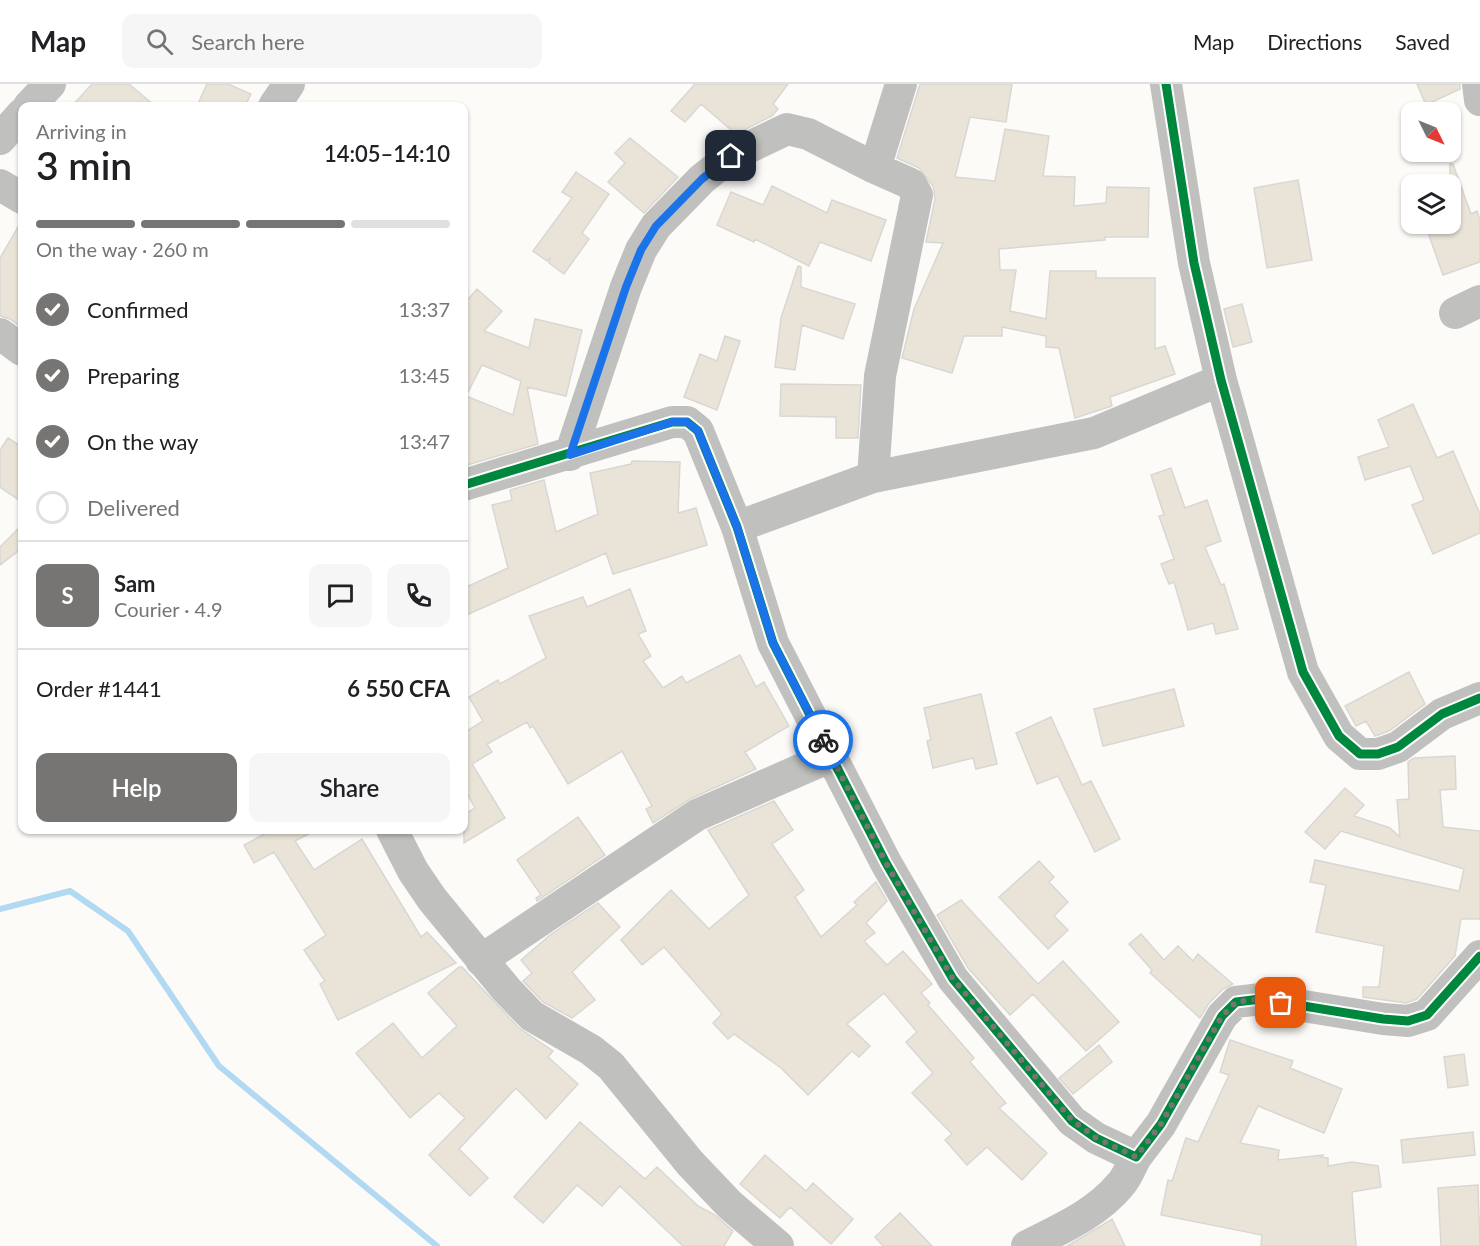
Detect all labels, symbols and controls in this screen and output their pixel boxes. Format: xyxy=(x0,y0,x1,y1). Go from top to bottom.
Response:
search box xyxy=(122,14,542,68)
text: Map xyxy=(30,24,86,58)
icon: search xyxy=(143,25,176,58)
text: Search here xyxy=(191,28,305,55)
text: Map xyxy=(1193,29,1234,54)
text: Directions xyxy=(1267,29,1362,54)
text: Saved xyxy=(1395,29,1450,54)
north arrow xyxy=(1401,102,1461,162)
map controls xyxy=(1401,102,1461,234)
text: Arriving in xyxy=(36,119,127,143)
pin xyxy=(705,130,756,181)
icon: home xyxy=(714,139,747,172)
text: 14:05–14:10 xyxy=(324,140,450,167)
text: 3 min xyxy=(36,142,132,188)
button: layers xyxy=(1401,174,1461,234)
text: On the way · 260 m xyxy=(36,237,209,261)
icon: check xyxy=(36,293,69,326)
text: Confirmed xyxy=(87,296,189,323)
text: 13:37 xyxy=(399,297,450,321)
icon: check xyxy=(36,359,69,392)
text: Preparing xyxy=(87,362,179,389)
text: 13:45 xyxy=(399,363,450,387)
icon: check xyxy=(36,425,69,458)
text: On the way xyxy=(87,428,198,455)
text: 13:47 xyxy=(399,429,450,453)
text: Delivered xyxy=(87,494,180,521)
button: chat xyxy=(309,564,372,627)
button: phone xyxy=(387,564,450,627)
text: Sam xyxy=(114,570,156,597)
text: S xyxy=(61,582,74,609)
text: Courier · 4.9 xyxy=(114,597,223,621)
text: Order #1441 xyxy=(36,675,162,702)
text: 6 550 CFA xyxy=(347,675,450,702)
courier xyxy=(793,710,853,770)
icon: bike xyxy=(807,724,840,757)
button: Help xyxy=(36,753,237,822)
button: Share xyxy=(249,753,450,822)
pin xyxy=(1255,977,1306,1028)
icon: bag xyxy=(1264,986,1297,1019)

